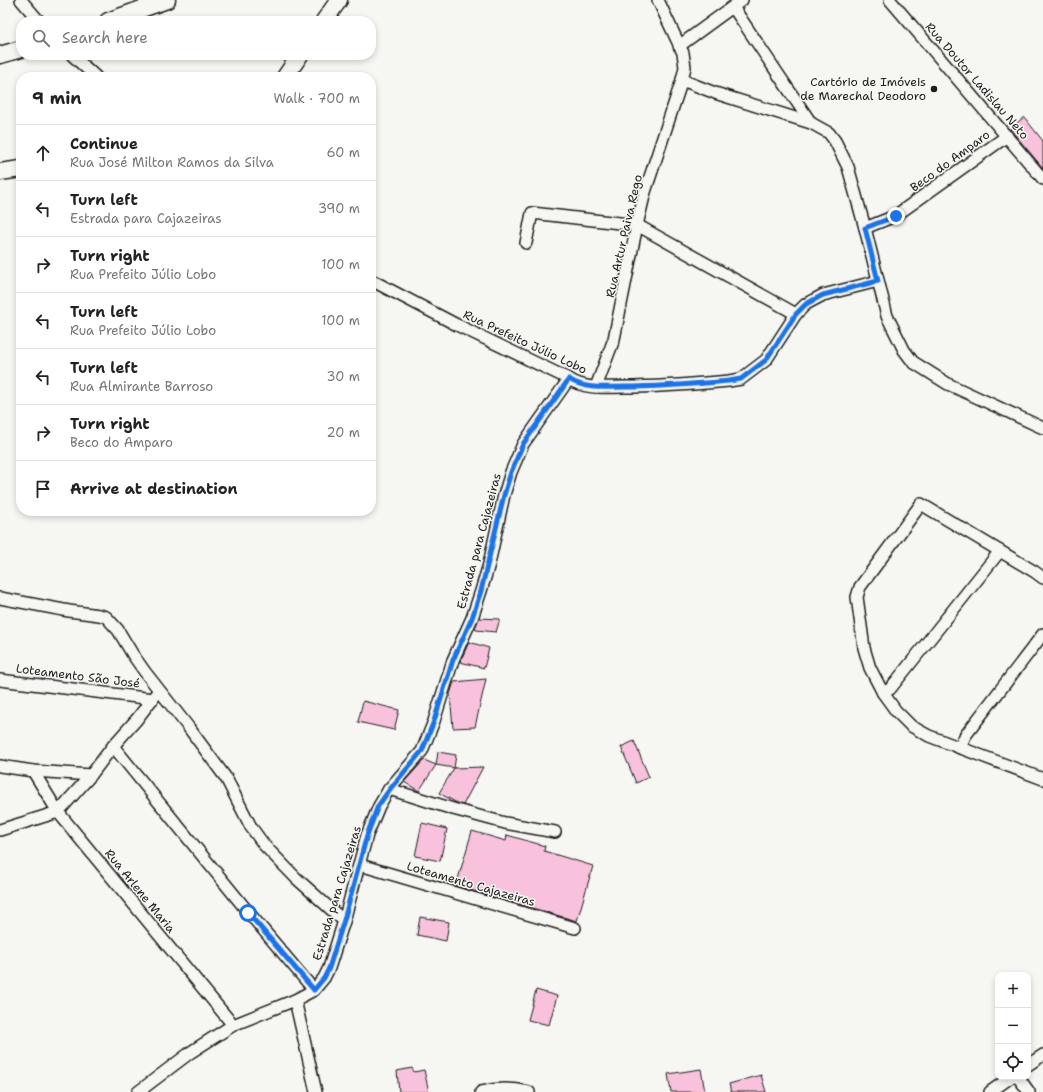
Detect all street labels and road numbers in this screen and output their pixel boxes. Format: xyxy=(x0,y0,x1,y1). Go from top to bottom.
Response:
street label: Rua Doutor Ladislau Neto xyxy=(922,19,1032,143)
street label: Beco do Amparo xyxy=(907,127,993,195)
street label: Rua Artur Paiva Rego xyxy=(602,173,646,299)
street label: Rua Prefeito Júlio Lobo xyxy=(461,306,589,378)
street label: Estrada para Cajazeiras xyxy=(453,471,505,611)
street label: Loteamento São José xyxy=(15,660,141,692)
street label: Estrada para Cajazeiras xyxy=(309,824,365,962)
street label: Rua Arlene Maria xyxy=(101,846,179,937)
street label: Loteamento Cajazeiras xyxy=(405,858,537,910)

